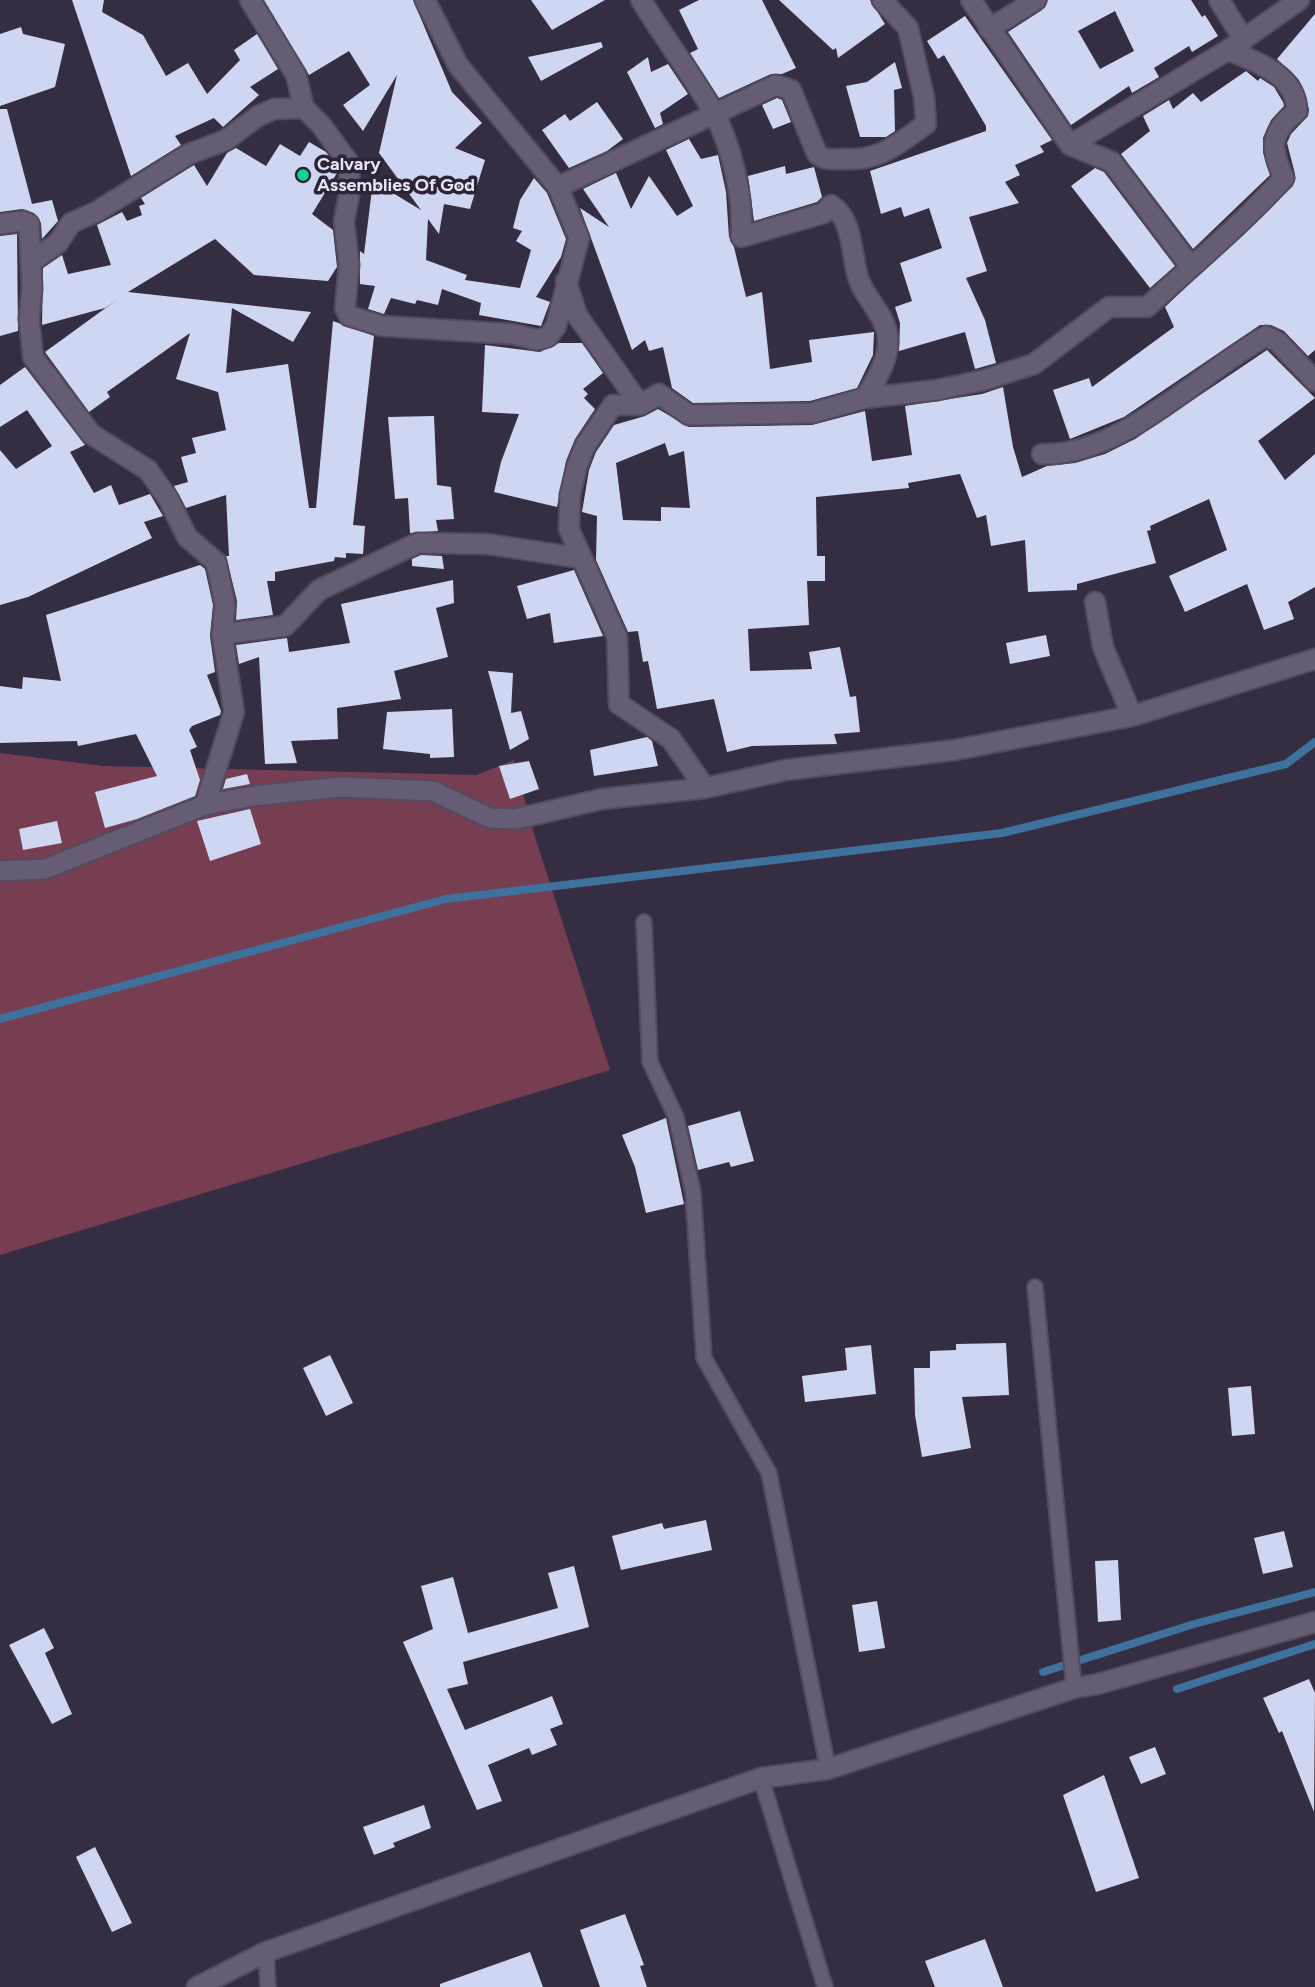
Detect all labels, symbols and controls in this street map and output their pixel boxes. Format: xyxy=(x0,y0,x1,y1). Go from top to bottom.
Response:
place label: Calvary Assemblies Of God xyxy=(317,154,475,196)
marker: Calvary Assemblies Of God xyxy=(295,167,311,183)

